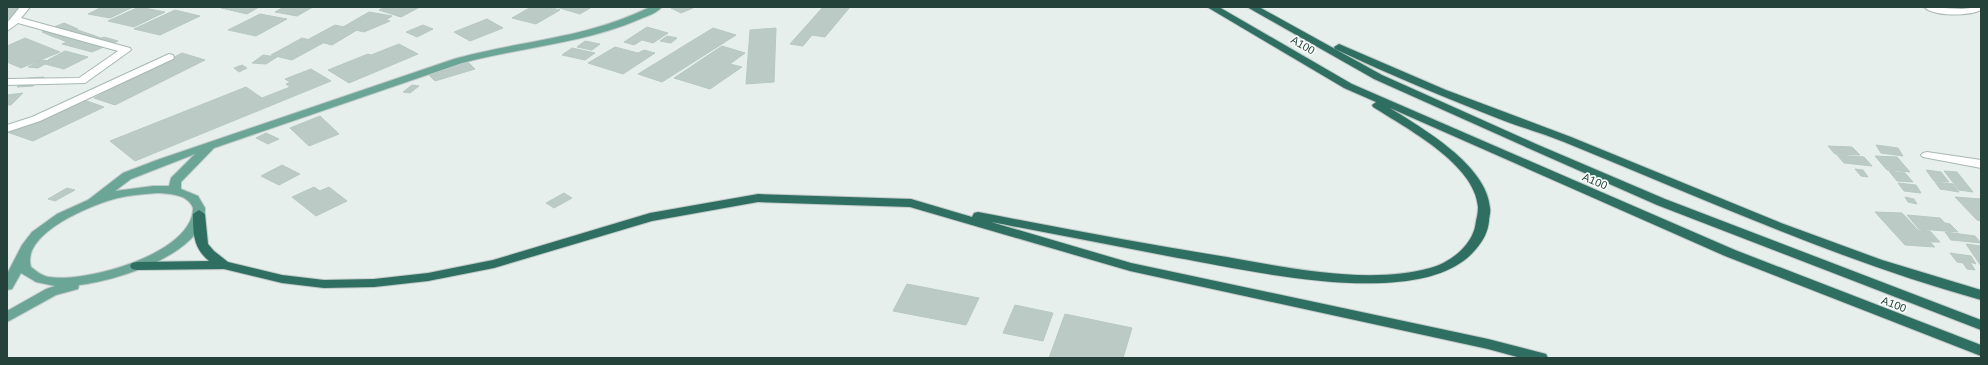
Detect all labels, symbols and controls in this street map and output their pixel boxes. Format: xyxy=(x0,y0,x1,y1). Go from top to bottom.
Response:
street label: A100 xyxy=(1289,33,1317,57)
street label: A100 xyxy=(1581,170,1609,192)
street label: A100 xyxy=(1880,294,1908,314)

